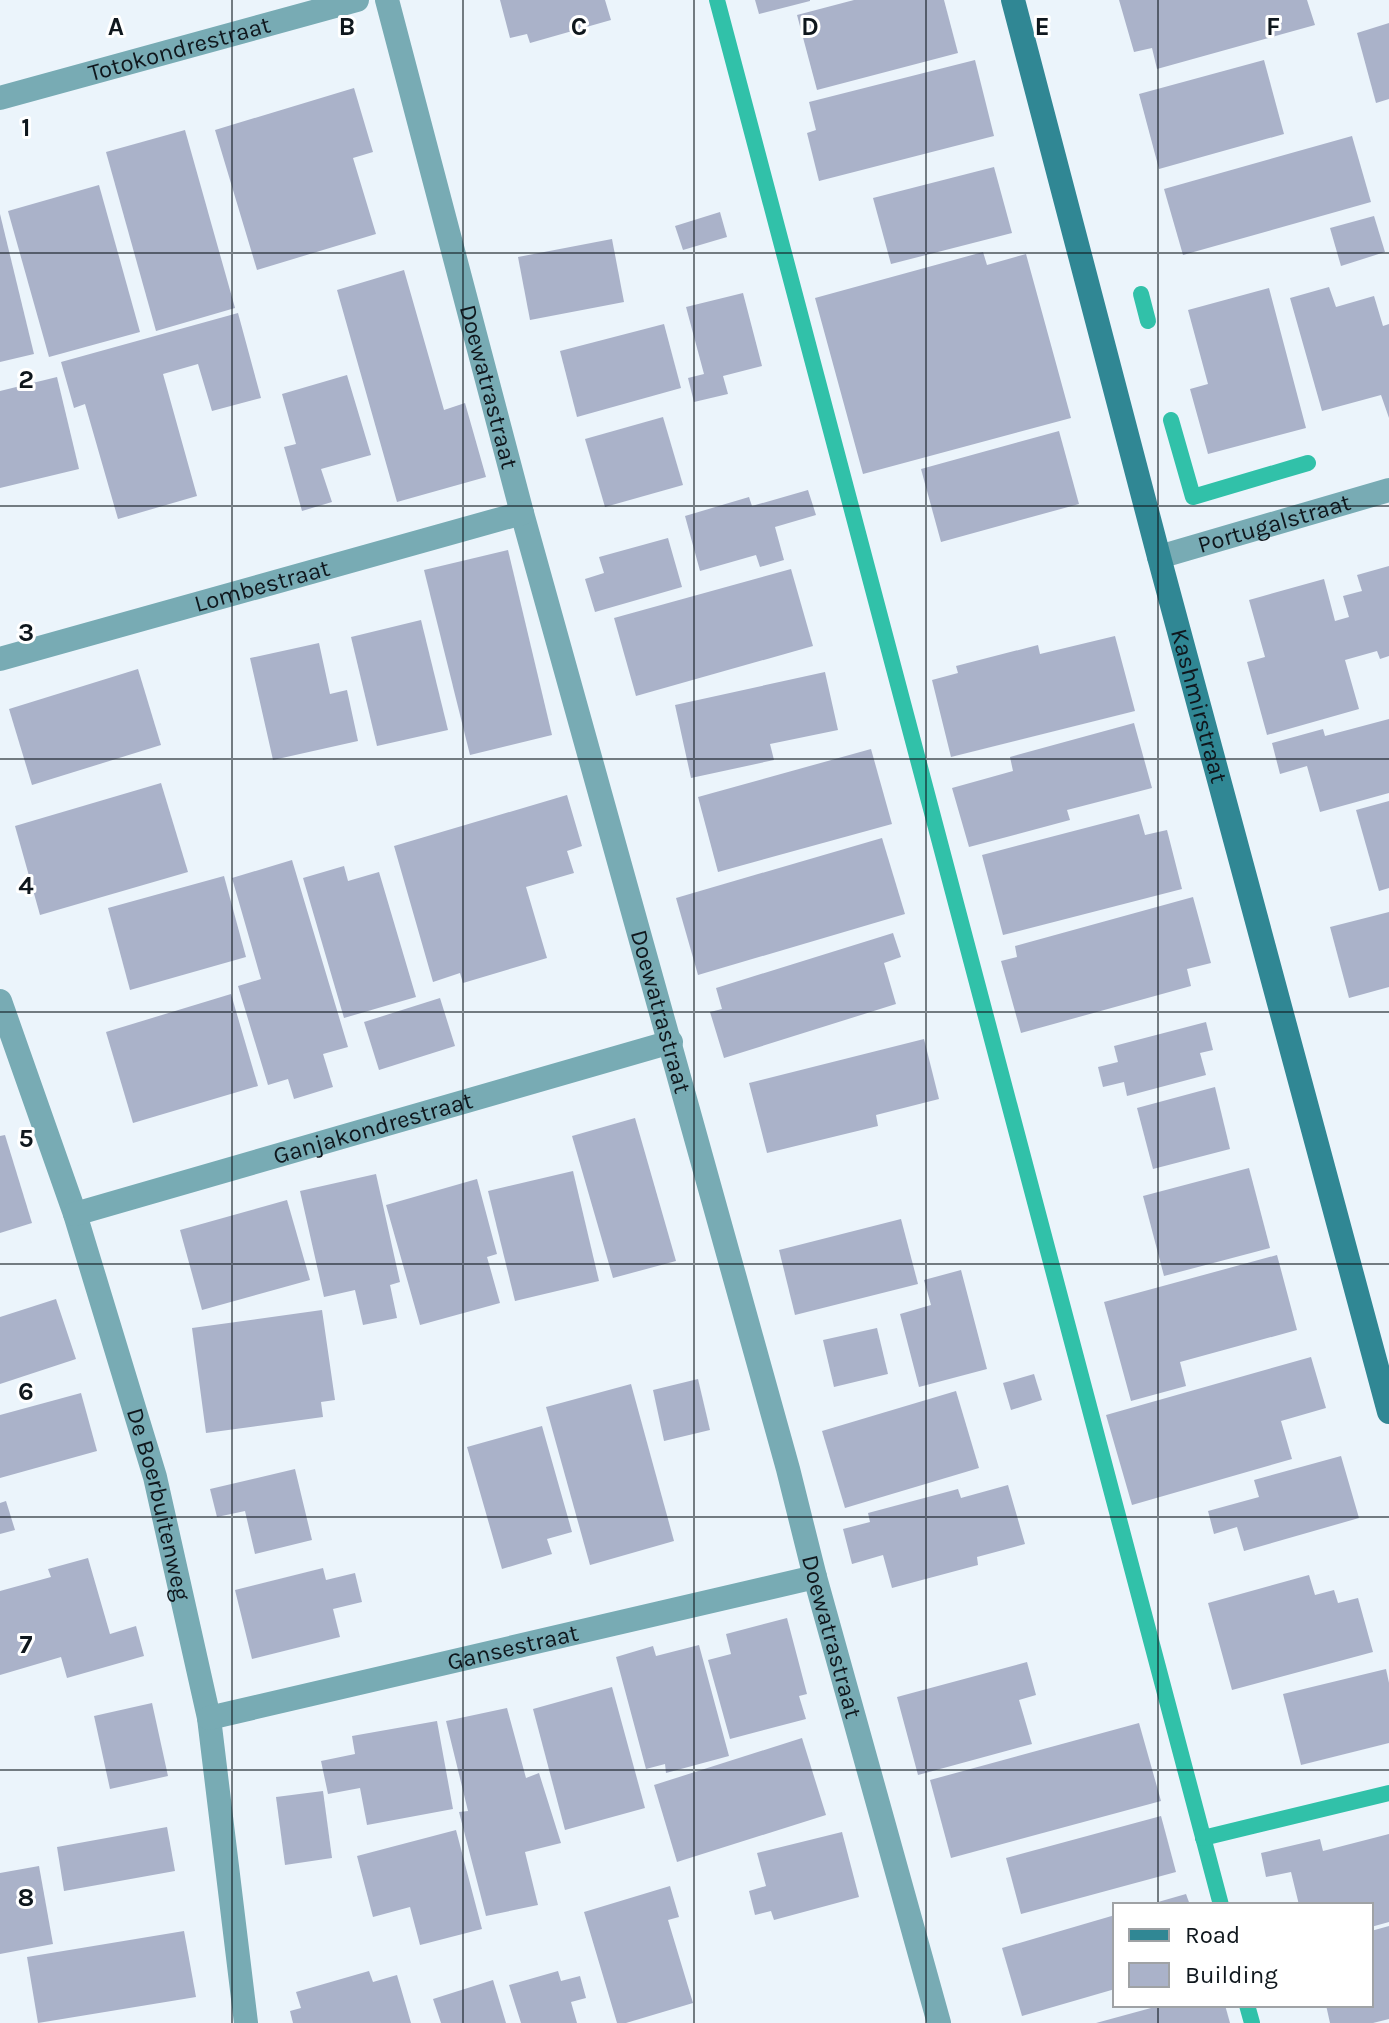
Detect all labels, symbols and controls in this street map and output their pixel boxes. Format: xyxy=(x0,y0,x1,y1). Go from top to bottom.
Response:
street label: Totokondrestraat xyxy=(85,10,274,87)
text: A xyxy=(108,11,124,42)
text: B xyxy=(339,11,355,42)
text: C xyxy=(571,11,587,42)
text: D xyxy=(801,11,819,42)
text: E xyxy=(1034,11,1050,42)
text: F xyxy=(1266,11,1280,42)
text: 1 xyxy=(21,112,31,143)
street label: Doewatrastraat xyxy=(454,302,524,472)
text: 2 xyxy=(18,364,34,395)
street label: Portugalstraat xyxy=(1194,488,1354,559)
street label: Lombestraat xyxy=(191,554,333,618)
text: 3 xyxy=(18,617,34,648)
street label: Kashmirstraat xyxy=(1165,625,1233,786)
text: 4 xyxy=(18,870,34,901)
street label: Doewatrastraat xyxy=(625,927,697,1097)
street label: Ganjakondrestraat xyxy=(270,1086,476,1170)
text: 5 xyxy=(18,1123,34,1154)
text: 6 xyxy=(18,1376,34,1407)
street label: De Boerbuitenweg xyxy=(121,1404,196,1604)
street label: Doewatrastraat xyxy=(796,1552,868,1722)
street label: Gansestraat xyxy=(444,1618,581,1676)
text: 7 xyxy=(20,1629,33,1660)
text: 8 xyxy=(18,1882,34,1913)
legend xyxy=(1113,1903,1373,2007)
text: Road xyxy=(1185,1921,1240,1949)
text: Building xyxy=(1185,1961,1278,1989)

